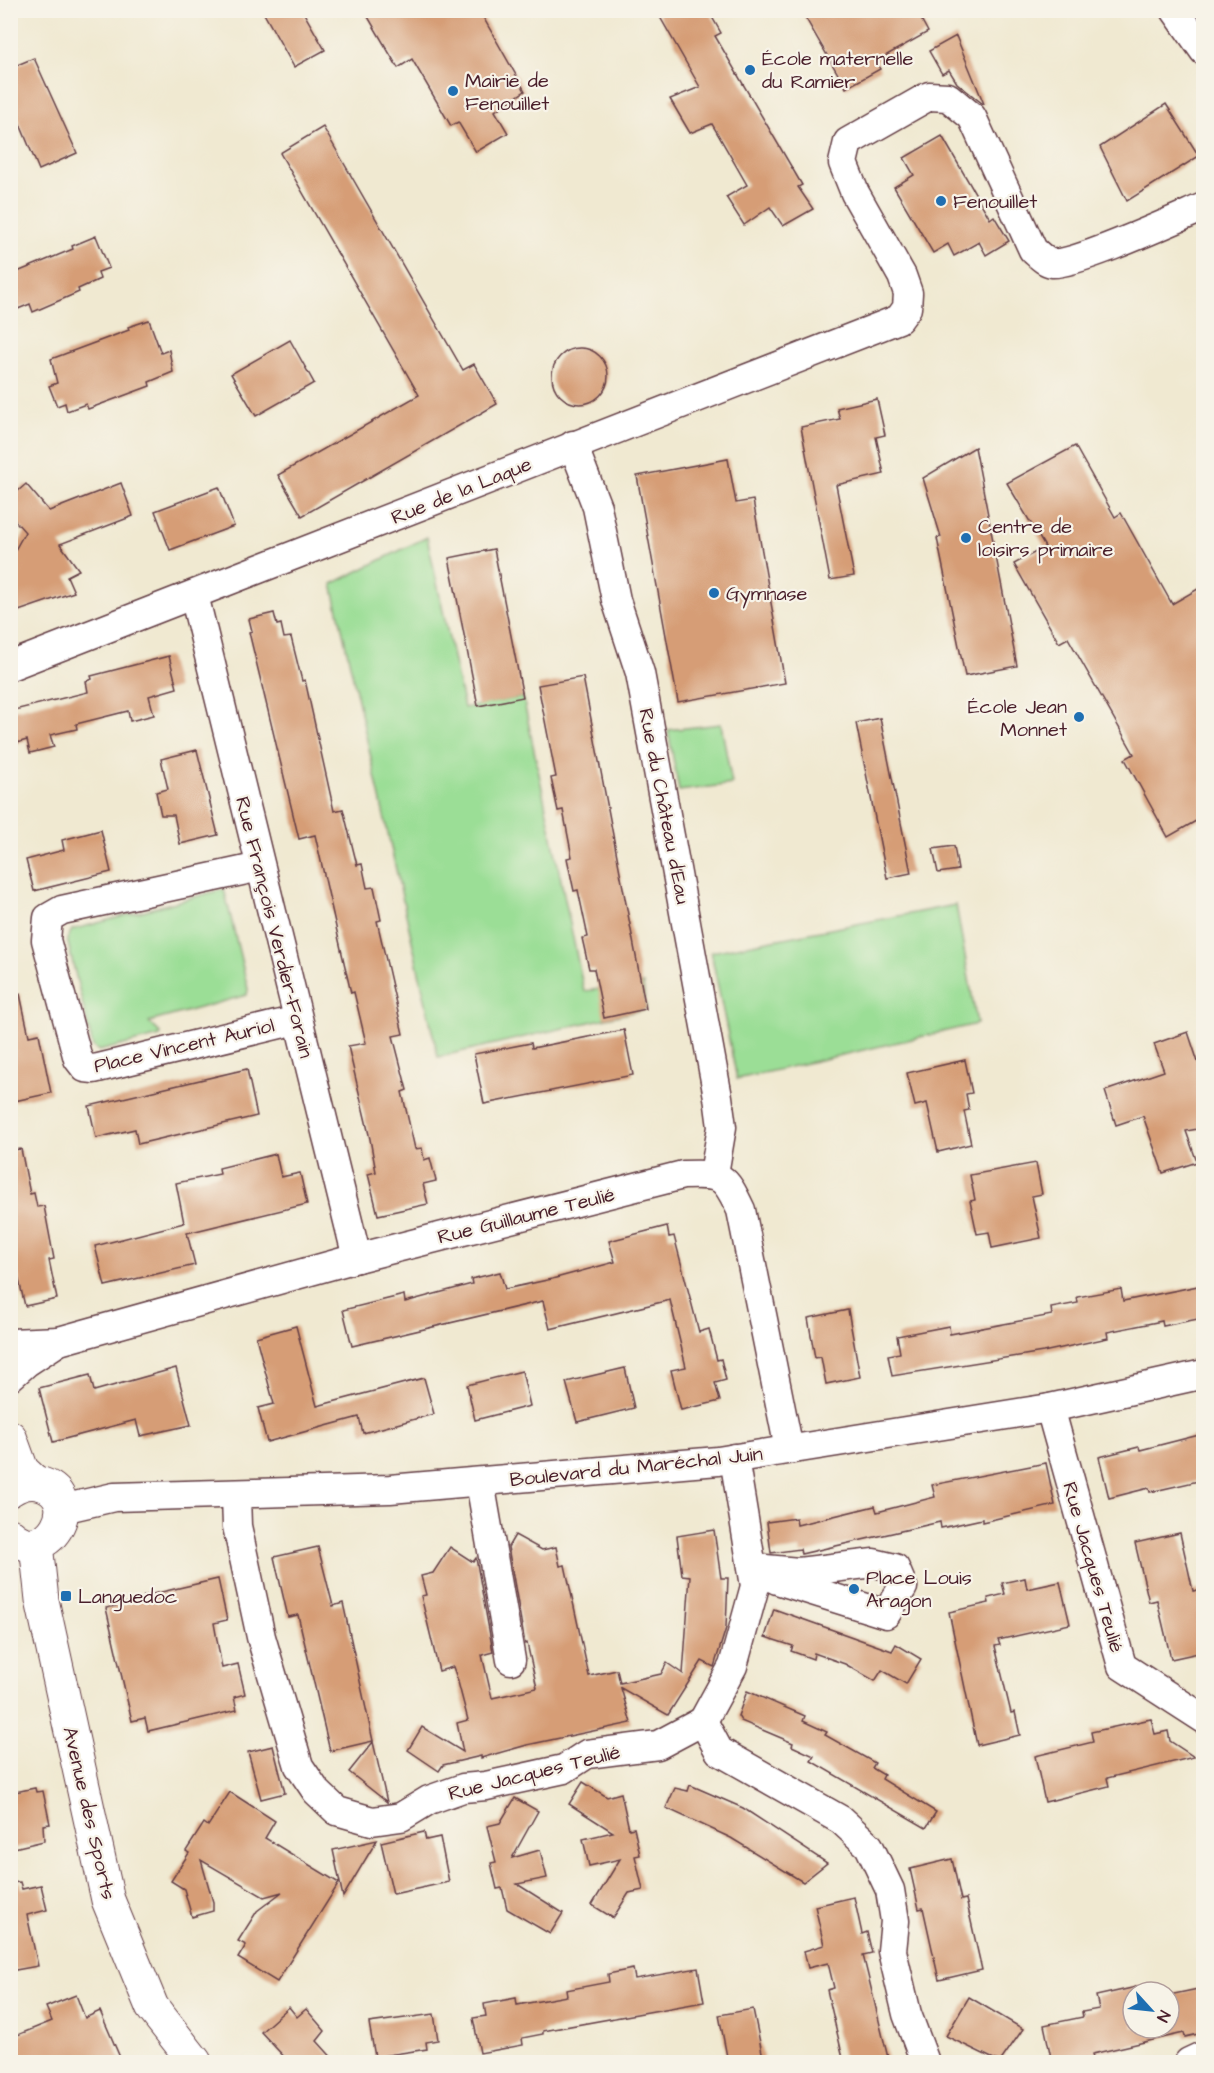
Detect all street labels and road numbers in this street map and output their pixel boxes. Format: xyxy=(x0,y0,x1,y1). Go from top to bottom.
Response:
street label: Rue de la Laque xyxy=(387,450,536,532)
street label: Rue du Château d'Eau xyxy=(631,706,697,906)
street label: Rue François Verdier-Forain xyxy=(228,794,320,1061)
street label: Place Vincent Auriol xyxy=(91,1012,277,1080)
street label: Rue Guillaume Teulié xyxy=(435,1180,618,1252)
street label: Boulevard du Maréchal Juin xyxy=(508,1440,764,1494)
street label: Rue Jacques Teulié xyxy=(1055,1479,1131,1656)
street label: Avenue des Sports xyxy=(56,1724,123,1902)
street label: Rue Jacques Teulié xyxy=(445,1738,623,1808)

